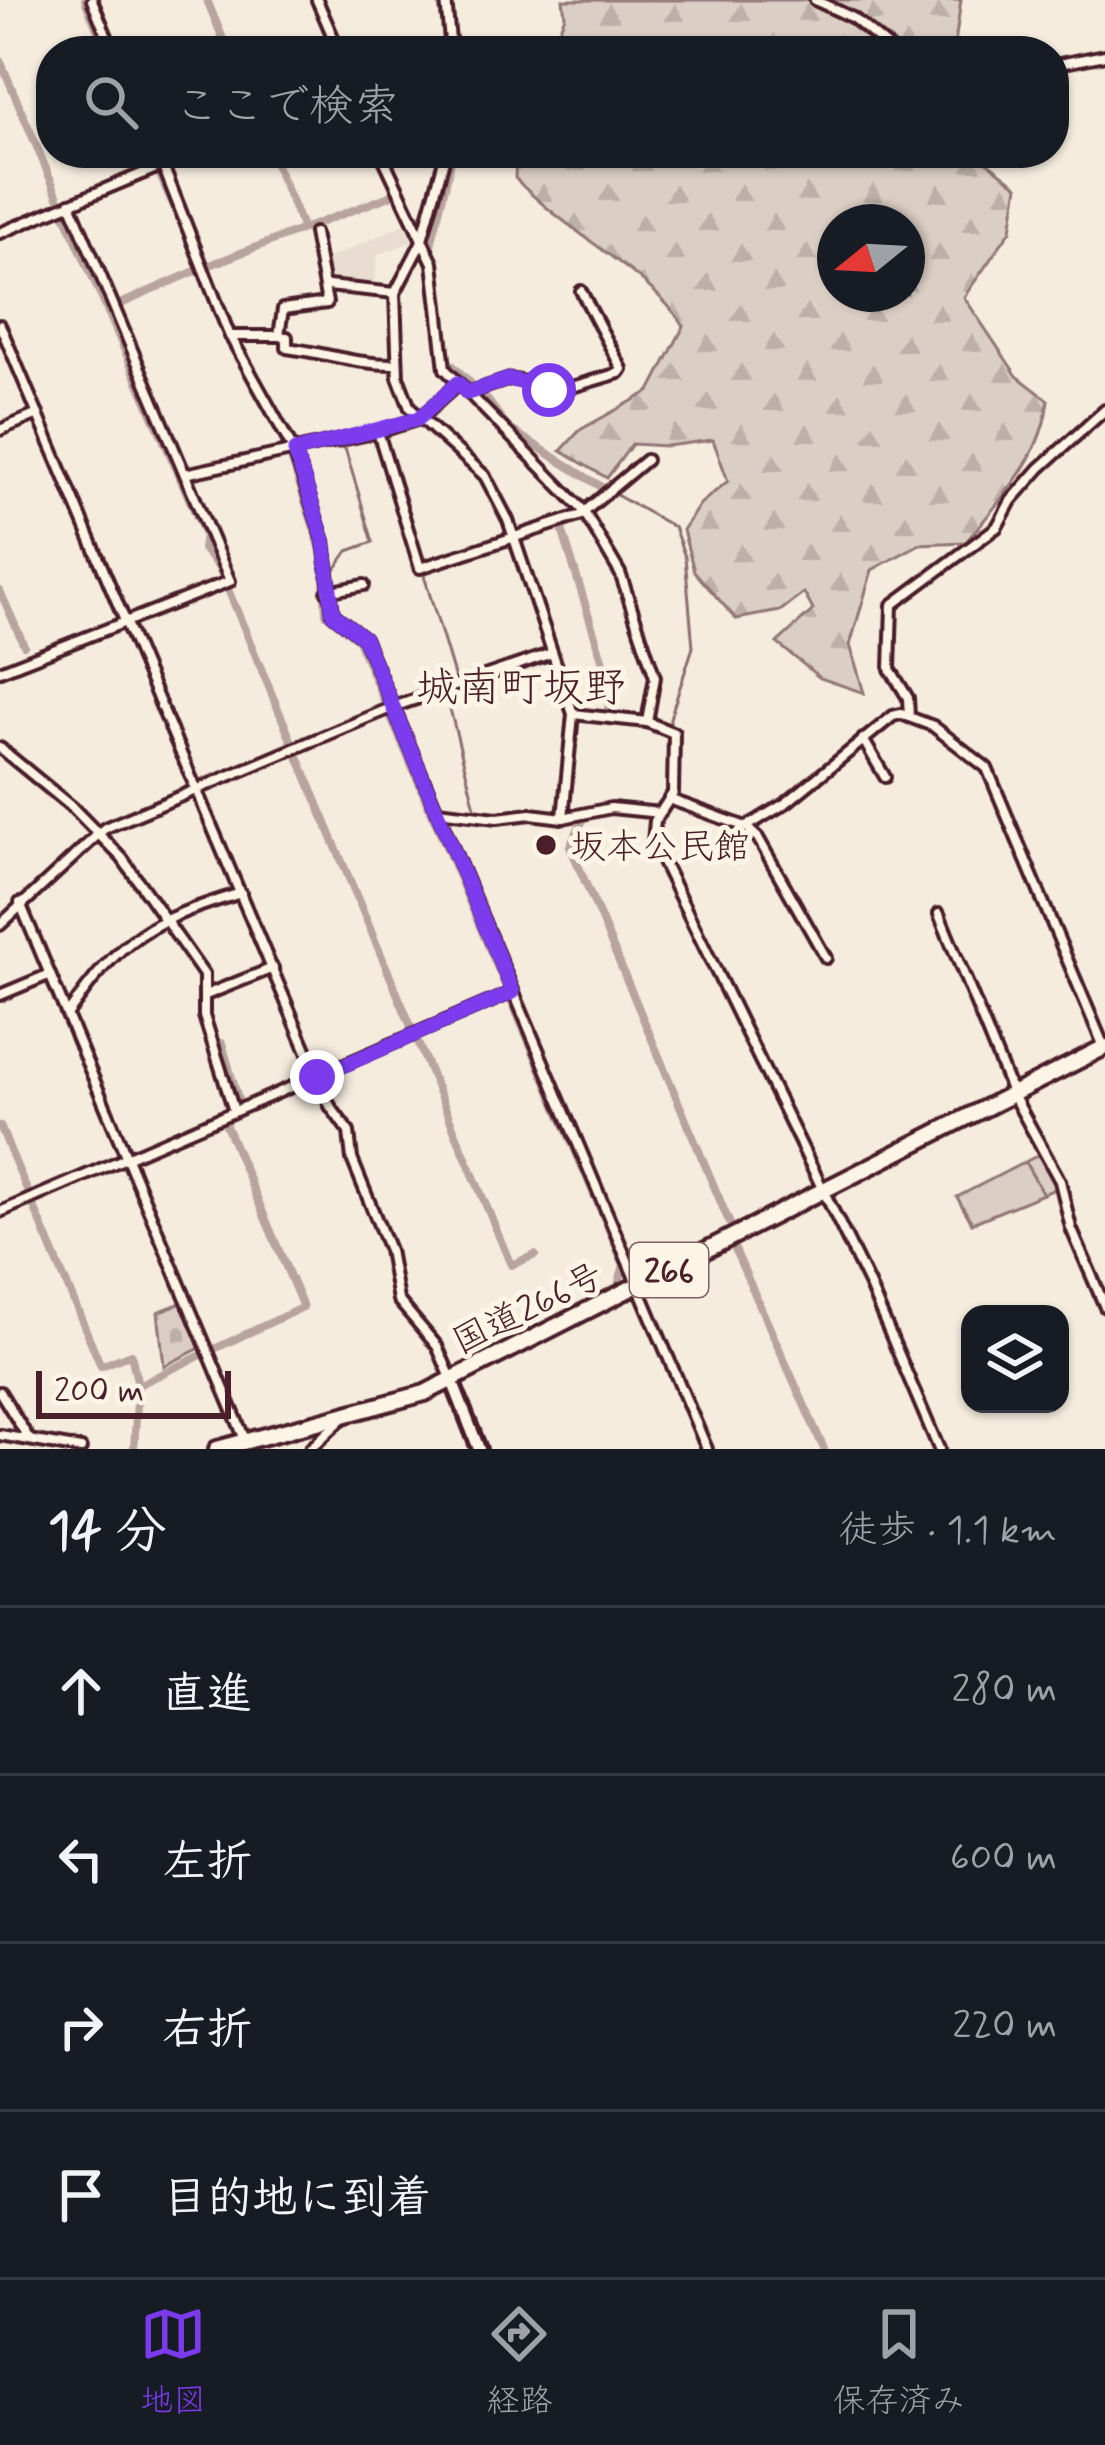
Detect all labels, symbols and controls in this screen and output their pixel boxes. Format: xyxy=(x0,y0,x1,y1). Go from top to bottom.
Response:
search box xyxy=(36,36,1069,168)
icon: search xyxy=(78,69,144,135)
text: ここで検索 xyxy=(174,78,399,137)
north arrow xyxy=(817,204,925,312)
route start xyxy=(522,363,576,417)
district label: 城南町坂野 xyxy=(416,662,626,717)
place label: 坂本公民館 xyxy=(570,825,750,872)
marker: 坂本公民館 xyxy=(533,832,559,858)
route end xyxy=(290,1050,344,1104)
road number: 266 xyxy=(630,1243,708,1297)
street label: 国道266号 xyxy=(445,1253,612,1367)
map controls xyxy=(961,1305,1069,1413)
button: layers xyxy=(961,1305,1069,1413)
scale bar xyxy=(36,1365,231,1418)
text: 200 m xyxy=(54,1370,144,1414)
text: 14 分 xyxy=(48,1500,167,1566)
text: 徒歩 · 1.1 km xyxy=(839,1506,1057,1557)
icon: ahead xyxy=(48,1658,114,1724)
text: 280 m xyxy=(952,1665,1057,1716)
text: 直進 xyxy=(162,1666,252,1725)
icon: left xyxy=(48,1826,114,1892)
text: 600 m xyxy=(950,1833,1057,1884)
text: 左折 xyxy=(162,1834,252,1893)
icon: right xyxy=(48,1994,114,2060)
text: 220 m xyxy=(952,2001,1057,2052)
text: 右折 xyxy=(162,2002,252,2061)
icon: arrive xyxy=(48,2162,114,2228)
text: 目的地に到着 xyxy=(162,2170,432,2229)
tab: 地図 xyxy=(140,2301,206,2424)
tab: 経路 xyxy=(486,2301,552,2424)
tab: 保存済み xyxy=(833,2301,965,2424)

